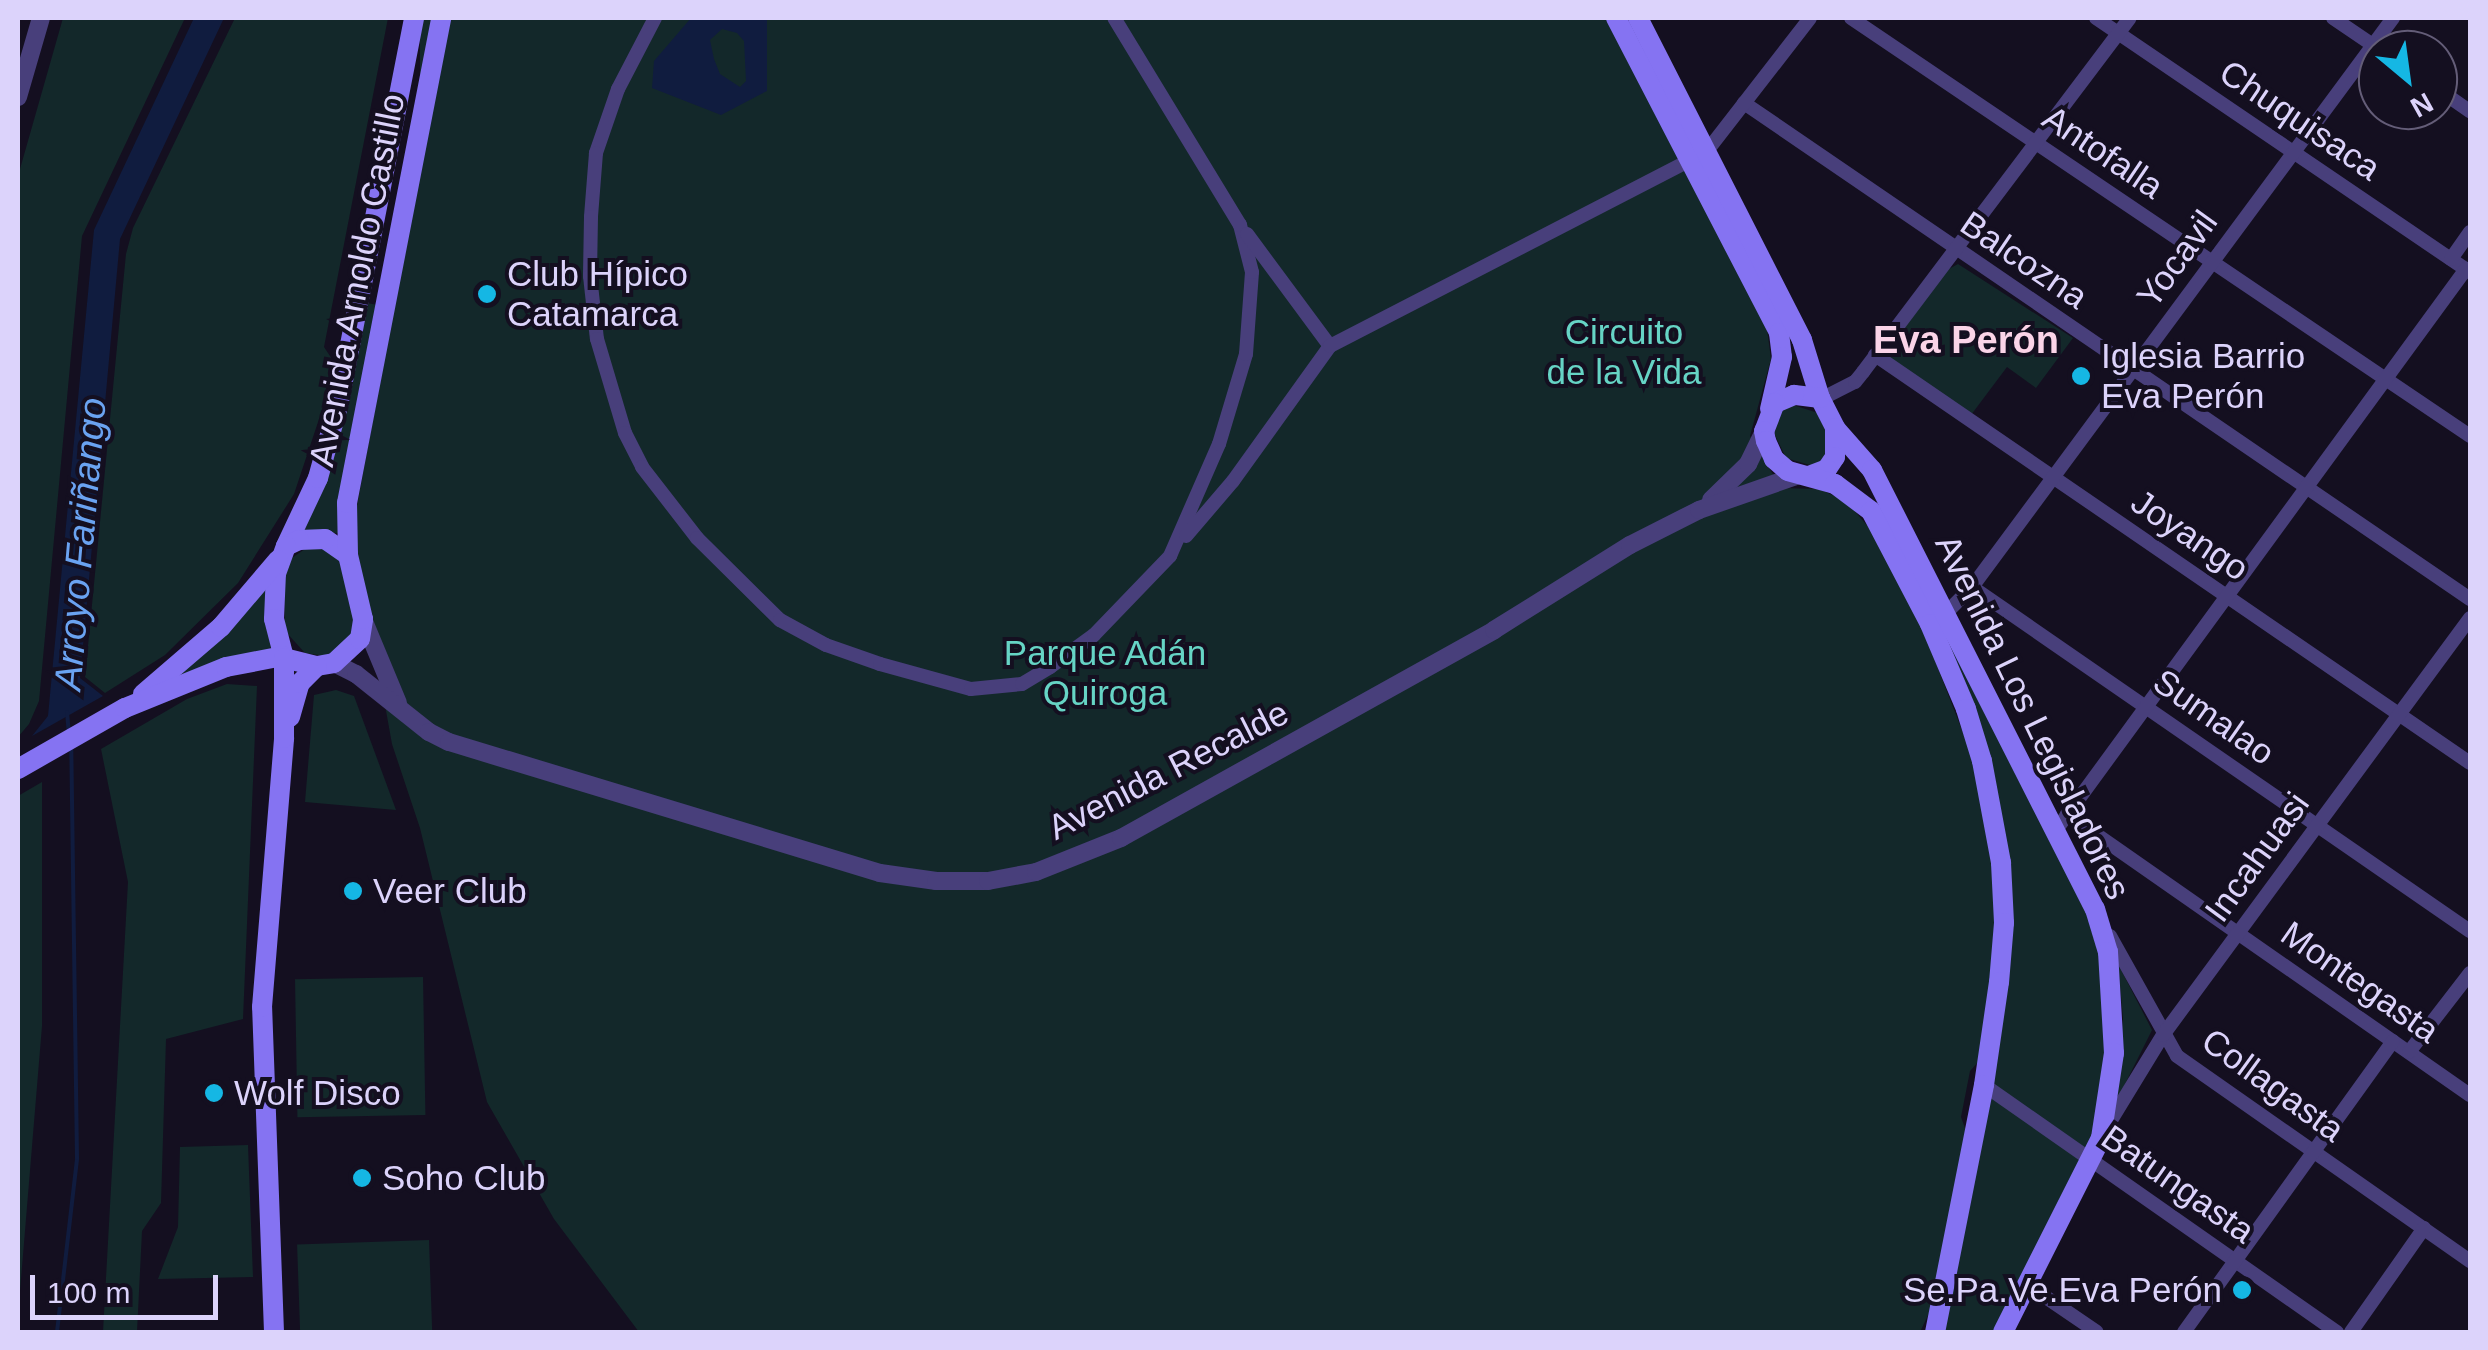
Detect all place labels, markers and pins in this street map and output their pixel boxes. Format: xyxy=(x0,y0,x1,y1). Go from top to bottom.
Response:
place label: Club Hípico Catamarca xyxy=(507,253,688,335)
marker: Club Hípico Catamarca xyxy=(476,283,498,305)
place label: Iglesia Barrio Eva Perón xyxy=(2101,335,2305,417)
marker: Iglesia Barrio Eva Perón xyxy=(2070,365,2092,387)
place label: Veer Club xyxy=(373,870,527,912)
marker: Veer Club xyxy=(342,880,364,902)
place label: Wolf Disco xyxy=(234,1072,401,1114)
marker: Wolf Disco xyxy=(203,1082,225,1104)
place label: Soho Club xyxy=(382,1157,545,1199)
marker: Soho Club xyxy=(351,1167,373,1189)
place label: Se.Pa.Ve.Eva Perón xyxy=(1903,1269,2222,1311)
marker: Se.Pa.Ve.Eva Perón xyxy=(2231,1279,2253,1301)

